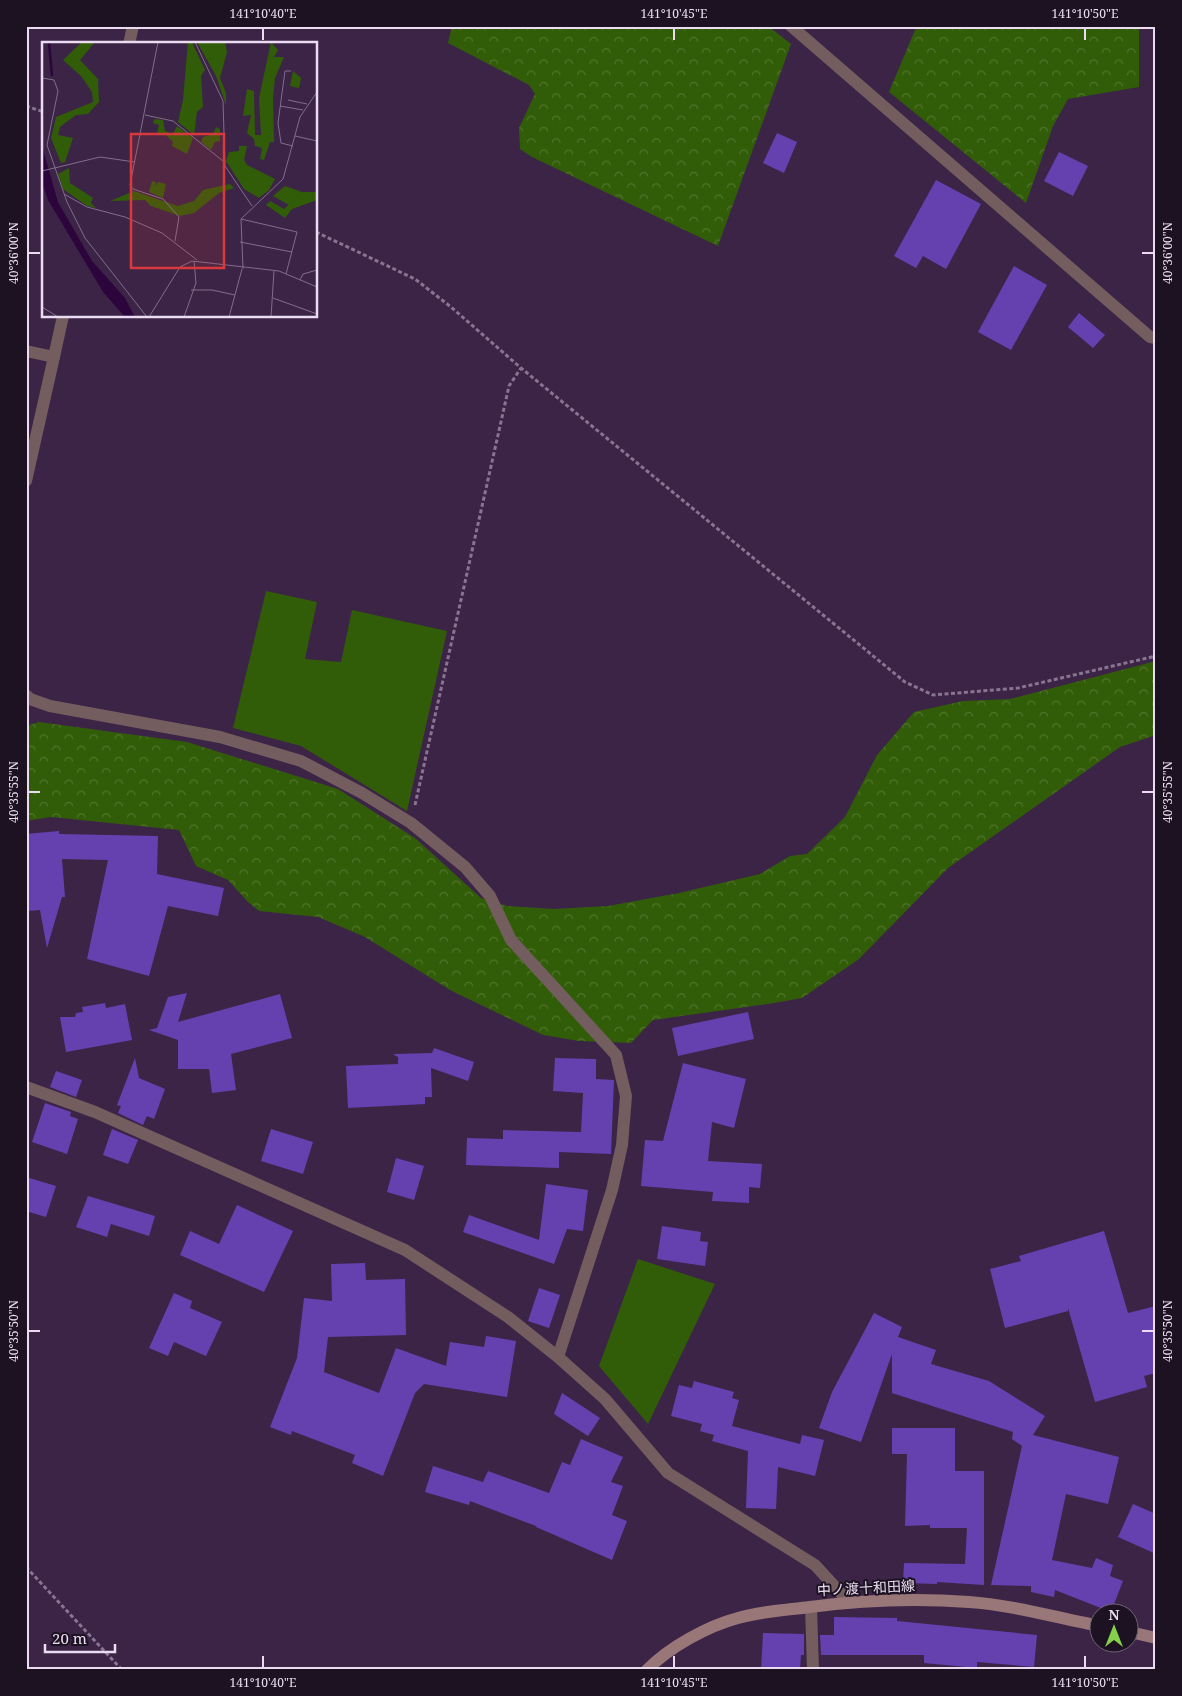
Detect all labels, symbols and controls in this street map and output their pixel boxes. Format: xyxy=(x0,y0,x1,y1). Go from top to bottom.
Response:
text: 141°10'40"E xyxy=(230,5,296,22)
text: 141°10'45"E xyxy=(641,5,707,22)
text: 141°10'50"E xyxy=(1052,5,1118,22)
inset map xyxy=(42,42,318,318)
text: 40°36'00"N xyxy=(5,222,22,284)
text: 40°36'00"N xyxy=(1159,222,1176,284)
text: 40°35'55"N xyxy=(5,761,22,823)
text: 40°35'55"N xyxy=(1159,761,1176,823)
text: 40°35'50"N xyxy=(5,1300,22,1362)
text: 40°35'50"N xyxy=(1159,1300,1176,1362)
street label: 中ノ渡十和田線 xyxy=(817,1575,915,1600)
north arrow xyxy=(1090,1604,1140,1654)
text: N xyxy=(1108,1605,1120,1624)
scale bar xyxy=(45,1621,115,1653)
text: 20 m xyxy=(52,1628,87,1648)
text: 141°10'40"E xyxy=(230,1674,296,1691)
text: 141°10'45"E xyxy=(641,1674,707,1691)
text: 141°10'50"E xyxy=(1052,1674,1118,1691)

